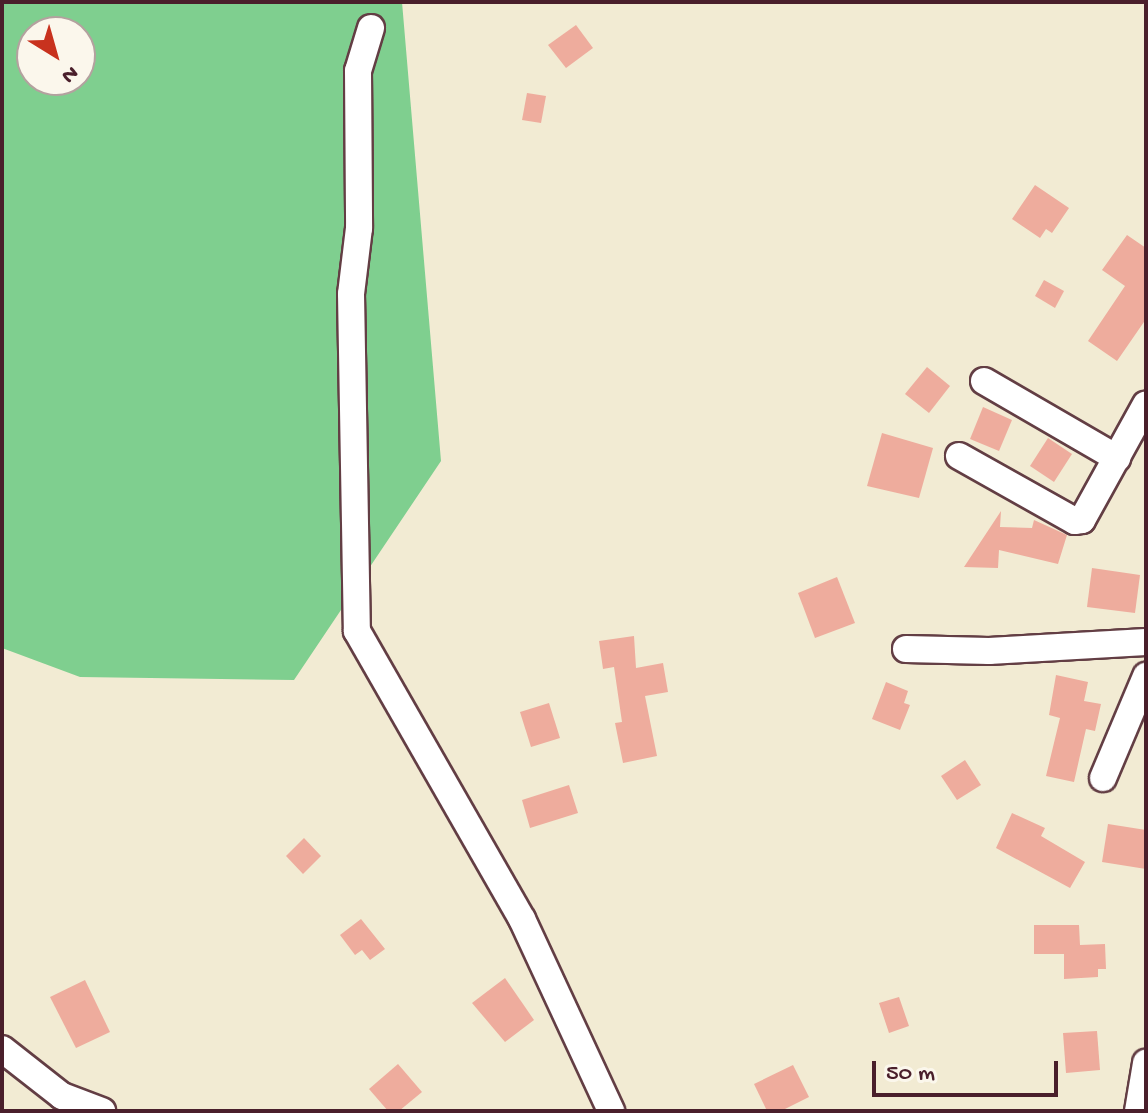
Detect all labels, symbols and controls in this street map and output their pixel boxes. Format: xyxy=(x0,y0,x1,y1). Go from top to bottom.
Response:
north arrow xyxy=(16,16,96,96)
text: N xyxy=(56,59,83,88)
scale bar xyxy=(876,1045,1062,1095)
text: 50 m xyxy=(886,1060,935,1089)

